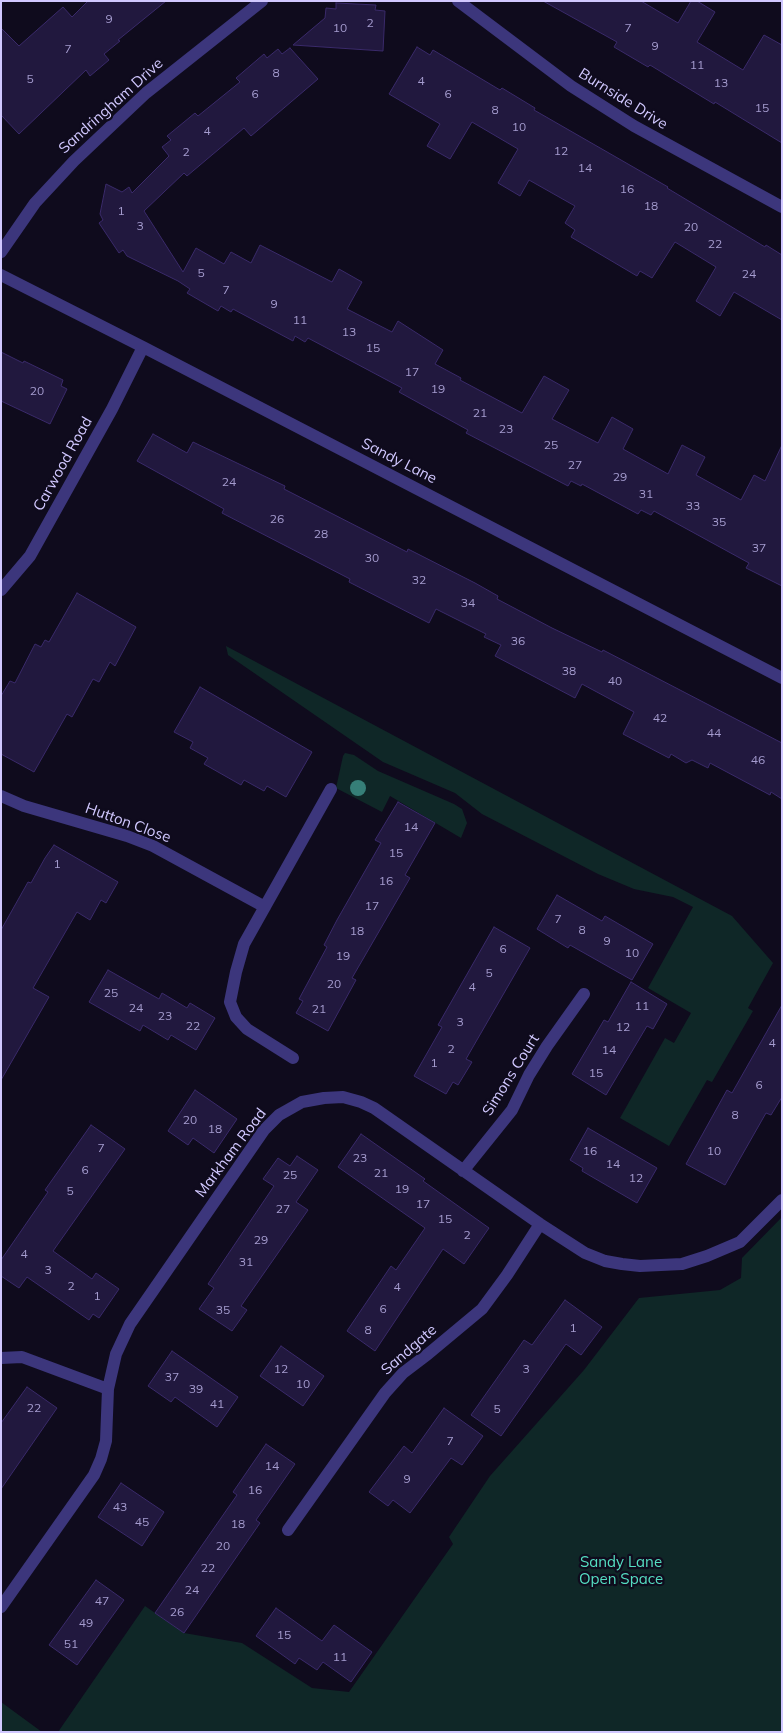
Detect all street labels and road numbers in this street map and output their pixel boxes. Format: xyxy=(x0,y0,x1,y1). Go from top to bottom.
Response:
street label: Sandringham Drive xyxy=(55,54,167,158)
street label: Burnside Drive xyxy=(575,64,671,134)
street label: Carwood Road xyxy=(30,414,96,514)
street label: Sandy Lane xyxy=(358,434,440,488)
street label: Hutton Close xyxy=(83,799,173,847)
street label: Simons Court xyxy=(479,1031,543,1119)
street label: Markham Road xyxy=(192,1105,270,1201)
street label: Sandgate xyxy=(378,1321,440,1379)

